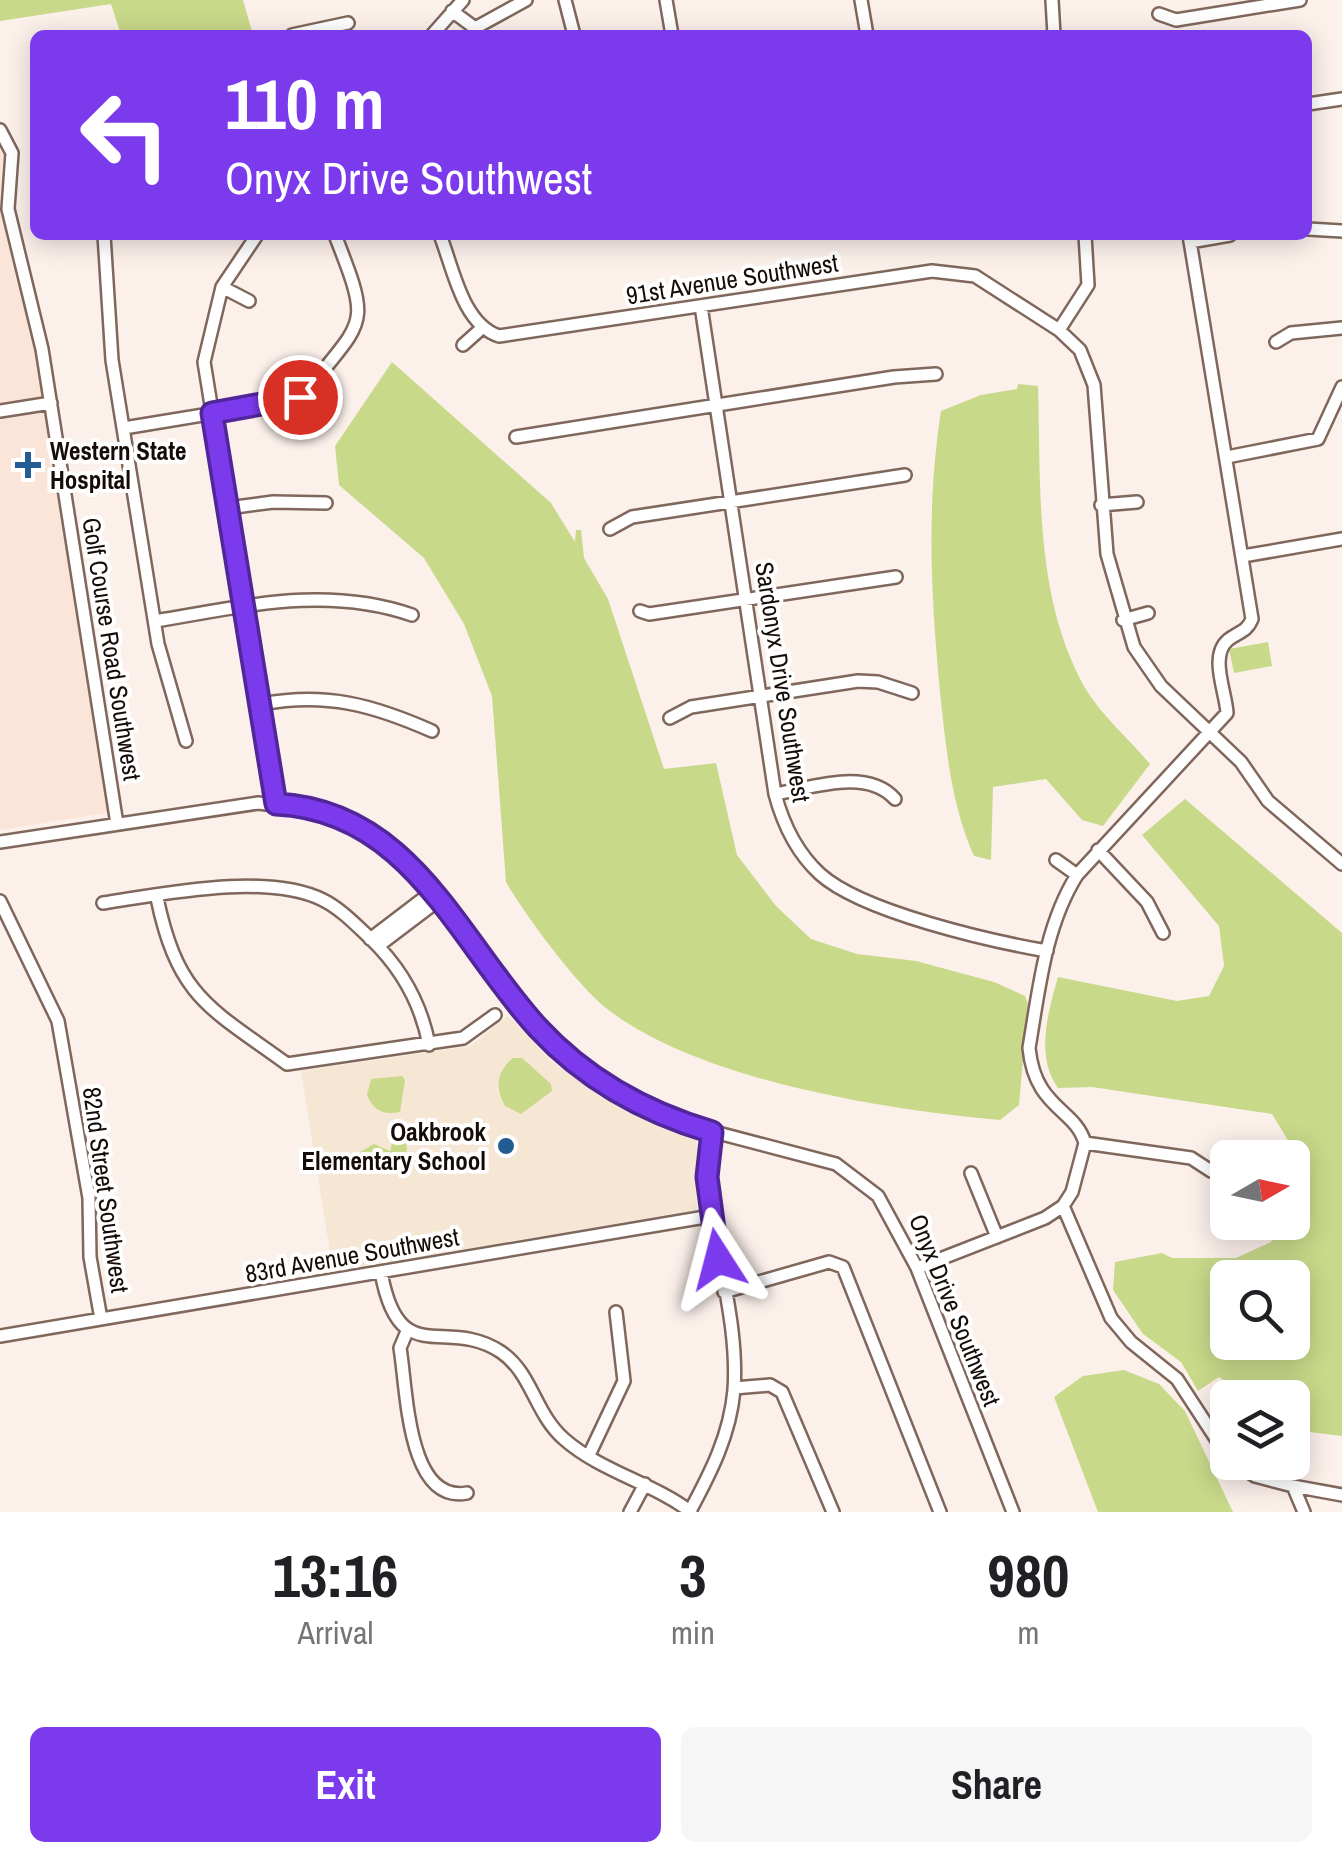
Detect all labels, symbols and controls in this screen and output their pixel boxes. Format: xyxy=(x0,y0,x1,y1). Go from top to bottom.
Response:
text: 110 m xyxy=(225,57,385,151)
icon: left xyxy=(60,70,190,200)
text: Onyx Drive Southwest xyxy=(225,147,592,208)
street label: 91st Avenue Southwest xyxy=(624,245,841,313)
pin xyxy=(258,355,343,440)
icon: arrive xyxy=(273,370,328,425)
place label: Western State Hospital xyxy=(50,434,186,497)
marker: Western State Hospital xyxy=(15,452,41,478)
street label: Golf Course Road Southwest xyxy=(74,515,150,783)
street label: Sardonyx Drive Southwest xyxy=(747,559,819,805)
street label: 82nd Street Southwest xyxy=(75,1085,137,1295)
place label: Oakbrook Elementary School xyxy=(301,1115,487,1178)
marker: Oakbrook Elementary School xyxy=(495,1135,517,1157)
north arrow xyxy=(1210,1140,1310,1240)
map controls xyxy=(1210,1140,1310,1480)
position arrow xyxy=(666,1207,770,1311)
street label: Onyx Drive Southwest xyxy=(901,1209,1009,1411)
street label: 83rd Avenue Southwest xyxy=(243,1219,462,1291)
button: search xyxy=(1210,1260,1310,1360)
button: layers xyxy=(1210,1380,1310,1480)
text: 13:16 xyxy=(273,1535,398,1616)
text: 3 xyxy=(679,1535,707,1616)
text: 980 xyxy=(987,1535,1069,1616)
text: Arrival xyxy=(298,1611,373,1654)
text: min xyxy=(671,1611,715,1654)
text: m xyxy=(1017,1611,1039,1654)
button: Exit xyxy=(30,1727,661,1842)
button: Share xyxy=(681,1727,1312,1842)

